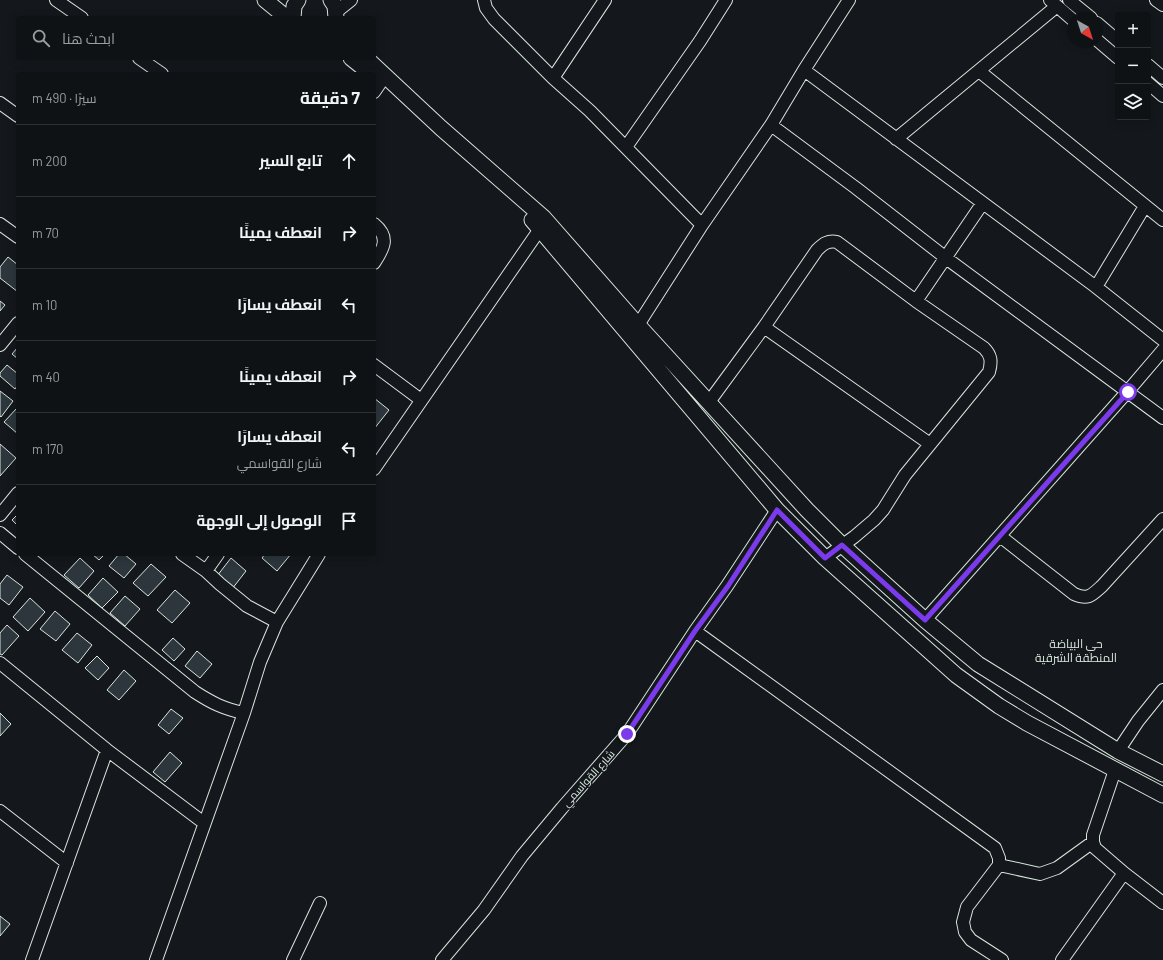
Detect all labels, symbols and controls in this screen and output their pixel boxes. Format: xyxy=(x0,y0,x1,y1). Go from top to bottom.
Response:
north arrow xyxy=(1067,12,1103,48)
map controls xyxy=(1115,12,1151,120)
button: + xyxy=(1115,12,1151,48)
search box xyxy=(16,16,376,60)
icon: search xyxy=(30,27,52,49)
text: ابحث هنا xyxy=(62,29,115,47)
button: − xyxy=(1115,48,1151,84)
button: layers xyxy=(1115,84,1151,120)
text: 7 دقيقة xyxy=(300,87,360,107)
text: سيرًا · 490 m xyxy=(32,90,97,106)
icon: ahead xyxy=(338,150,360,172)
text: تابع السير xyxy=(259,151,322,169)
text: 200 m xyxy=(32,153,67,169)
icon: right xyxy=(338,222,360,244)
text: انعطف يمينًا xyxy=(239,223,322,241)
text: 70 m xyxy=(32,225,59,241)
icon: left xyxy=(338,294,360,316)
text: انعطف يسارًا xyxy=(237,295,322,313)
text: 10 m xyxy=(32,297,57,313)
icon: right xyxy=(338,366,360,388)
text: انعطف يمينًا xyxy=(239,367,322,385)
text: 40 m xyxy=(32,369,60,385)
route start xyxy=(1119,383,1137,401)
text: انعطف يسارًا xyxy=(237,427,322,445)
icon: left xyxy=(338,438,360,460)
text: 170 m xyxy=(32,441,63,457)
text: شارع القواسمي xyxy=(237,455,322,471)
icon: arrive xyxy=(338,510,360,532)
text: الوصول إلى الوجهة xyxy=(196,511,322,529)
district label: حي البياضة المنطقة الشرقية xyxy=(1035,636,1117,665)
route end xyxy=(618,725,636,743)
street label: شارع القواسمي xyxy=(559,747,619,811)

